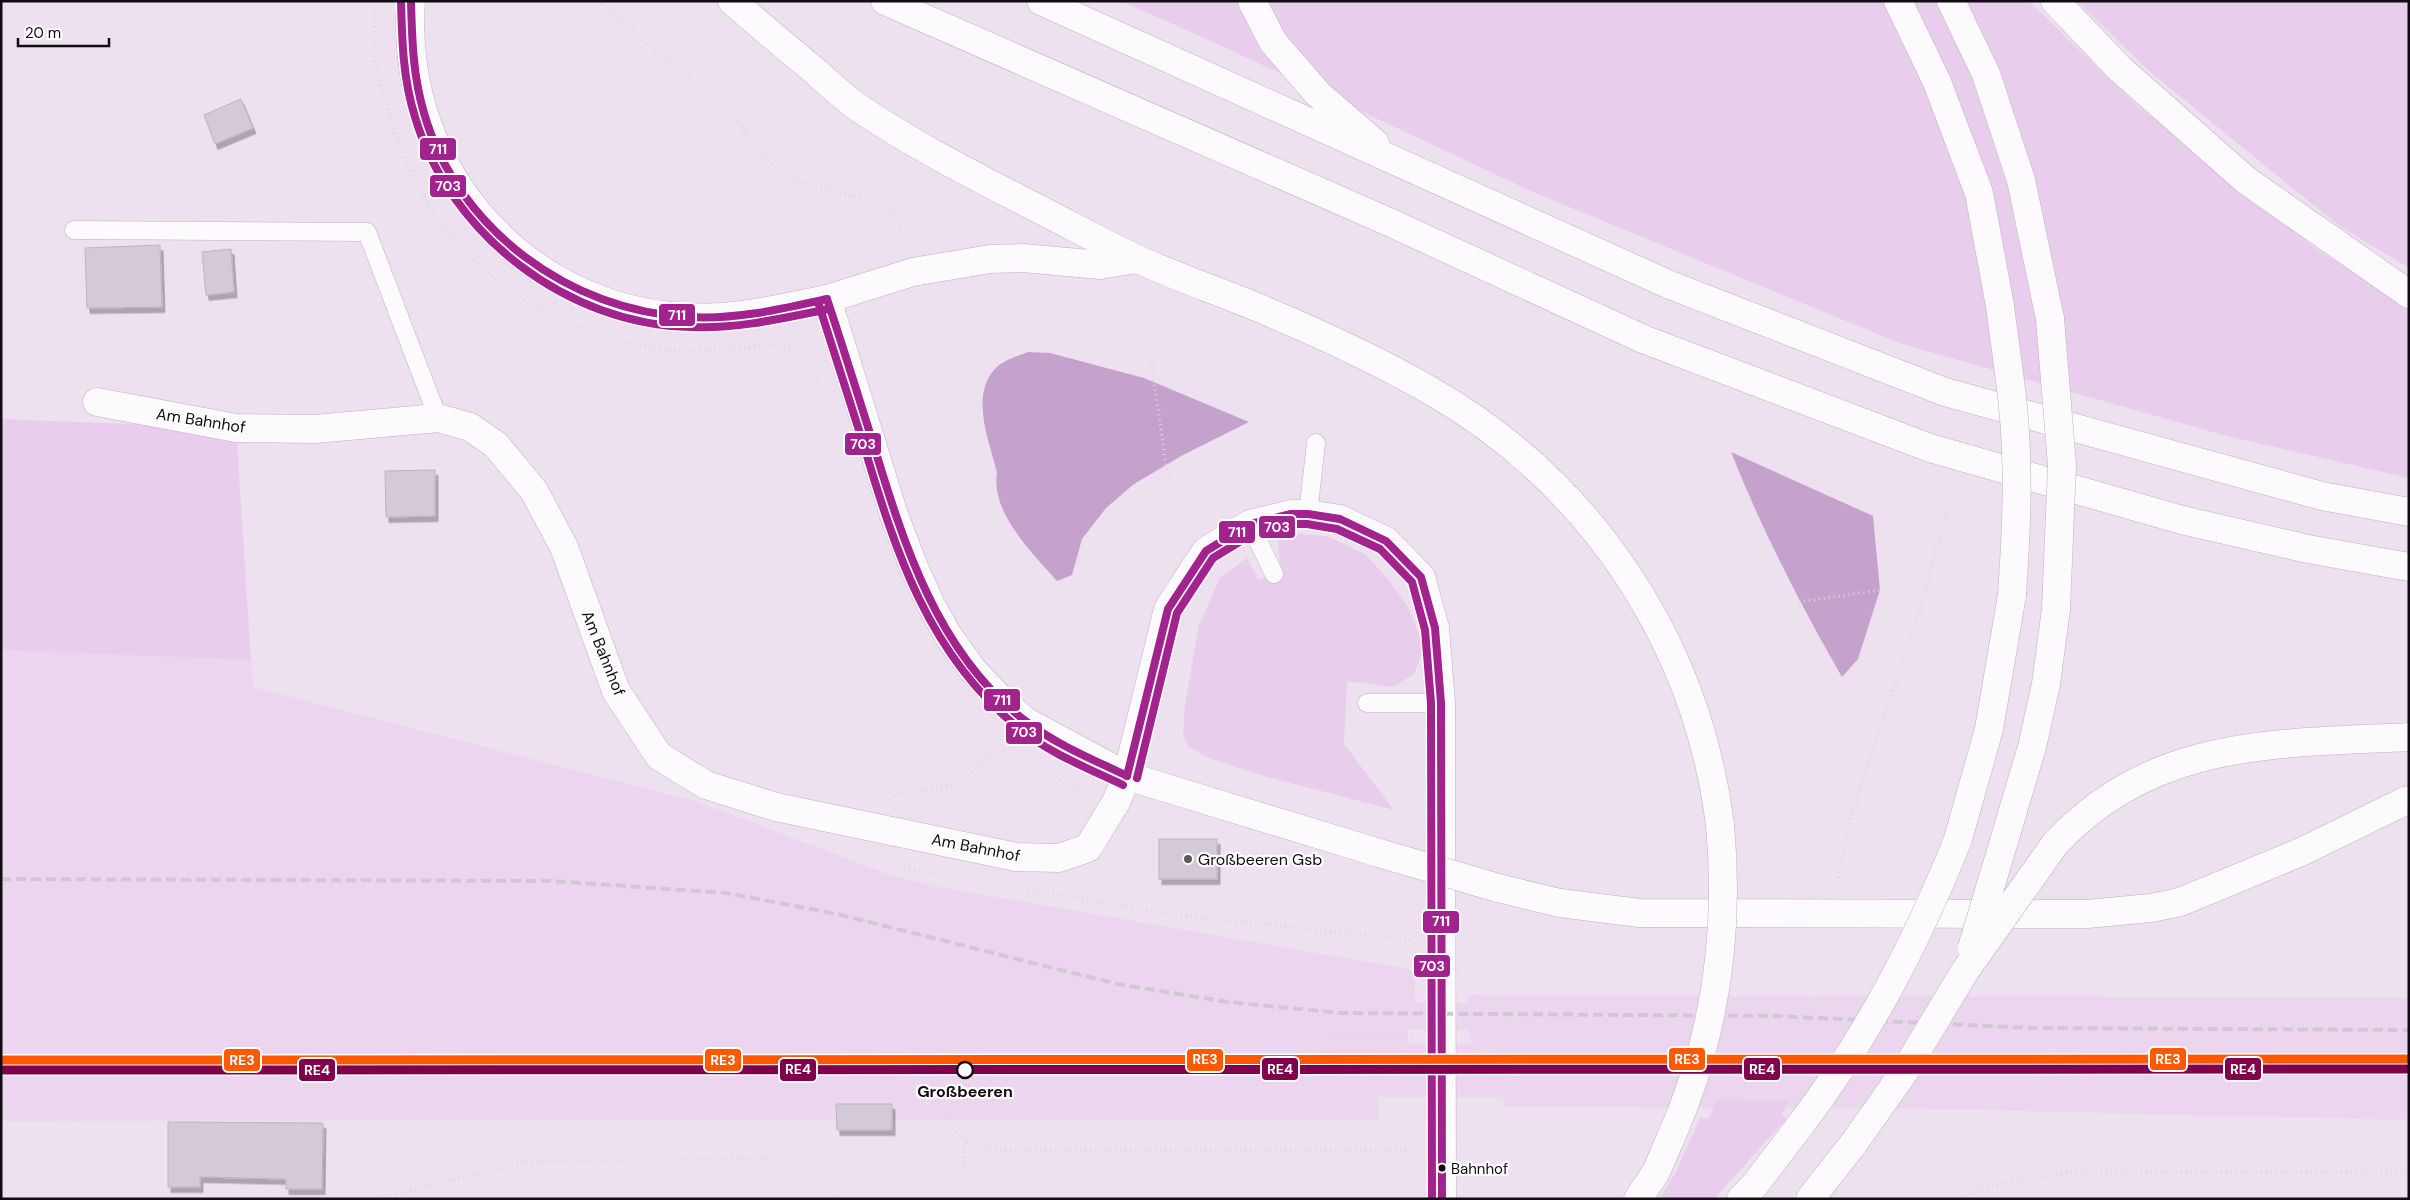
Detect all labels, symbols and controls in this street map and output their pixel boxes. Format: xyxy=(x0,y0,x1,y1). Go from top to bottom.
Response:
scale bar xyxy=(18,15,109,47)
text: 20 m xyxy=(25,23,61,43)
line badge: 711 xyxy=(419,137,457,161)
text: 711 xyxy=(429,140,447,158)
line badge: 703 xyxy=(429,174,467,198)
text: 703 xyxy=(435,177,461,195)
line badge: 711 xyxy=(658,303,696,327)
text: 711 xyxy=(668,306,686,324)
street label: Am Bahnhof xyxy=(155,403,247,438)
line badge: 703 xyxy=(844,432,882,456)
text: 703 xyxy=(850,435,876,453)
line badge: 703 xyxy=(1258,515,1296,539)
text: 703 xyxy=(1264,518,1290,536)
line badge: 711 xyxy=(1218,520,1256,544)
text: 711 xyxy=(1228,523,1246,541)
street label: Am Bahnhof xyxy=(577,608,630,699)
line badge: 711 xyxy=(983,688,1021,712)
text: 711 xyxy=(993,691,1011,709)
line badge: 703 xyxy=(1005,721,1043,745)
text: 703 xyxy=(1011,723,1037,741)
street label: Am Bahnhof xyxy=(930,829,1022,866)
place label: Großbeeren Gsb xyxy=(1198,849,1322,870)
marker: Großbeeren Gsb xyxy=(1182,853,1194,865)
line badge: 711 xyxy=(1422,910,1460,934)
text: 711 xyxy=(1432,912,1450,930)
line badge: 703 xyxy=(1413,954,1451,978)
text: 703 xyxy=(1419,957,1445,975)
line badge: RE3 xyxy=(1668,1047,1706,1071)
line badge: RE3 xyxy=(2149,1047,2187,1071)
line badge: RE3 xyxy=(223,1048,261,1072)
line badge: RE3 xyxy=(704,1048,742,1072)
line badge: RE3 xyxy=(1186,1048,1224,1072)
text: RE3 xyxy=(1192,1050,1218,1068)
text: RE3 xyxy=(1674,1050,1700,1068)
text: RE3 xyxy=(2155,1050,2181,1068)
text: RE3 xyxy=(229,1051,255,1069)
text: RE3 xyxy=(710,1051,736,1069)
line badge: RE4 xyxy=(1261,1057,1299,1081)
line badge: RE4 xyxy=(1743,1057,1781,1081)
line badge: RE4 xyxy=(2224,1057,2262,1081)
line badge: RE4 xyxy=(298,1058,336,1082)
line badge: RE4 xyxy=(779,1058,817,1082)
text: RE4 xyxy=(785,1060,811,1078)
text: RE4 xyxy=(1267,1060,1293,1078)
text: RE4 xyxy=(1749,1060,1775,1078)
text: RE4 xyxy=(2230,1060,2256,1078)
text: RE4 xyxy=(304,1061,330,1079)
marker: Großbeeren xyxy=(956,1061,974,1079)
place label: Großbeeren xyxy=(917,1081,1013,1102)
place label: Bahnhof xyxy=(1451,1159,1508,1179)
marker: Bahnhof xyxy=(1437,1163,1447,1173)

